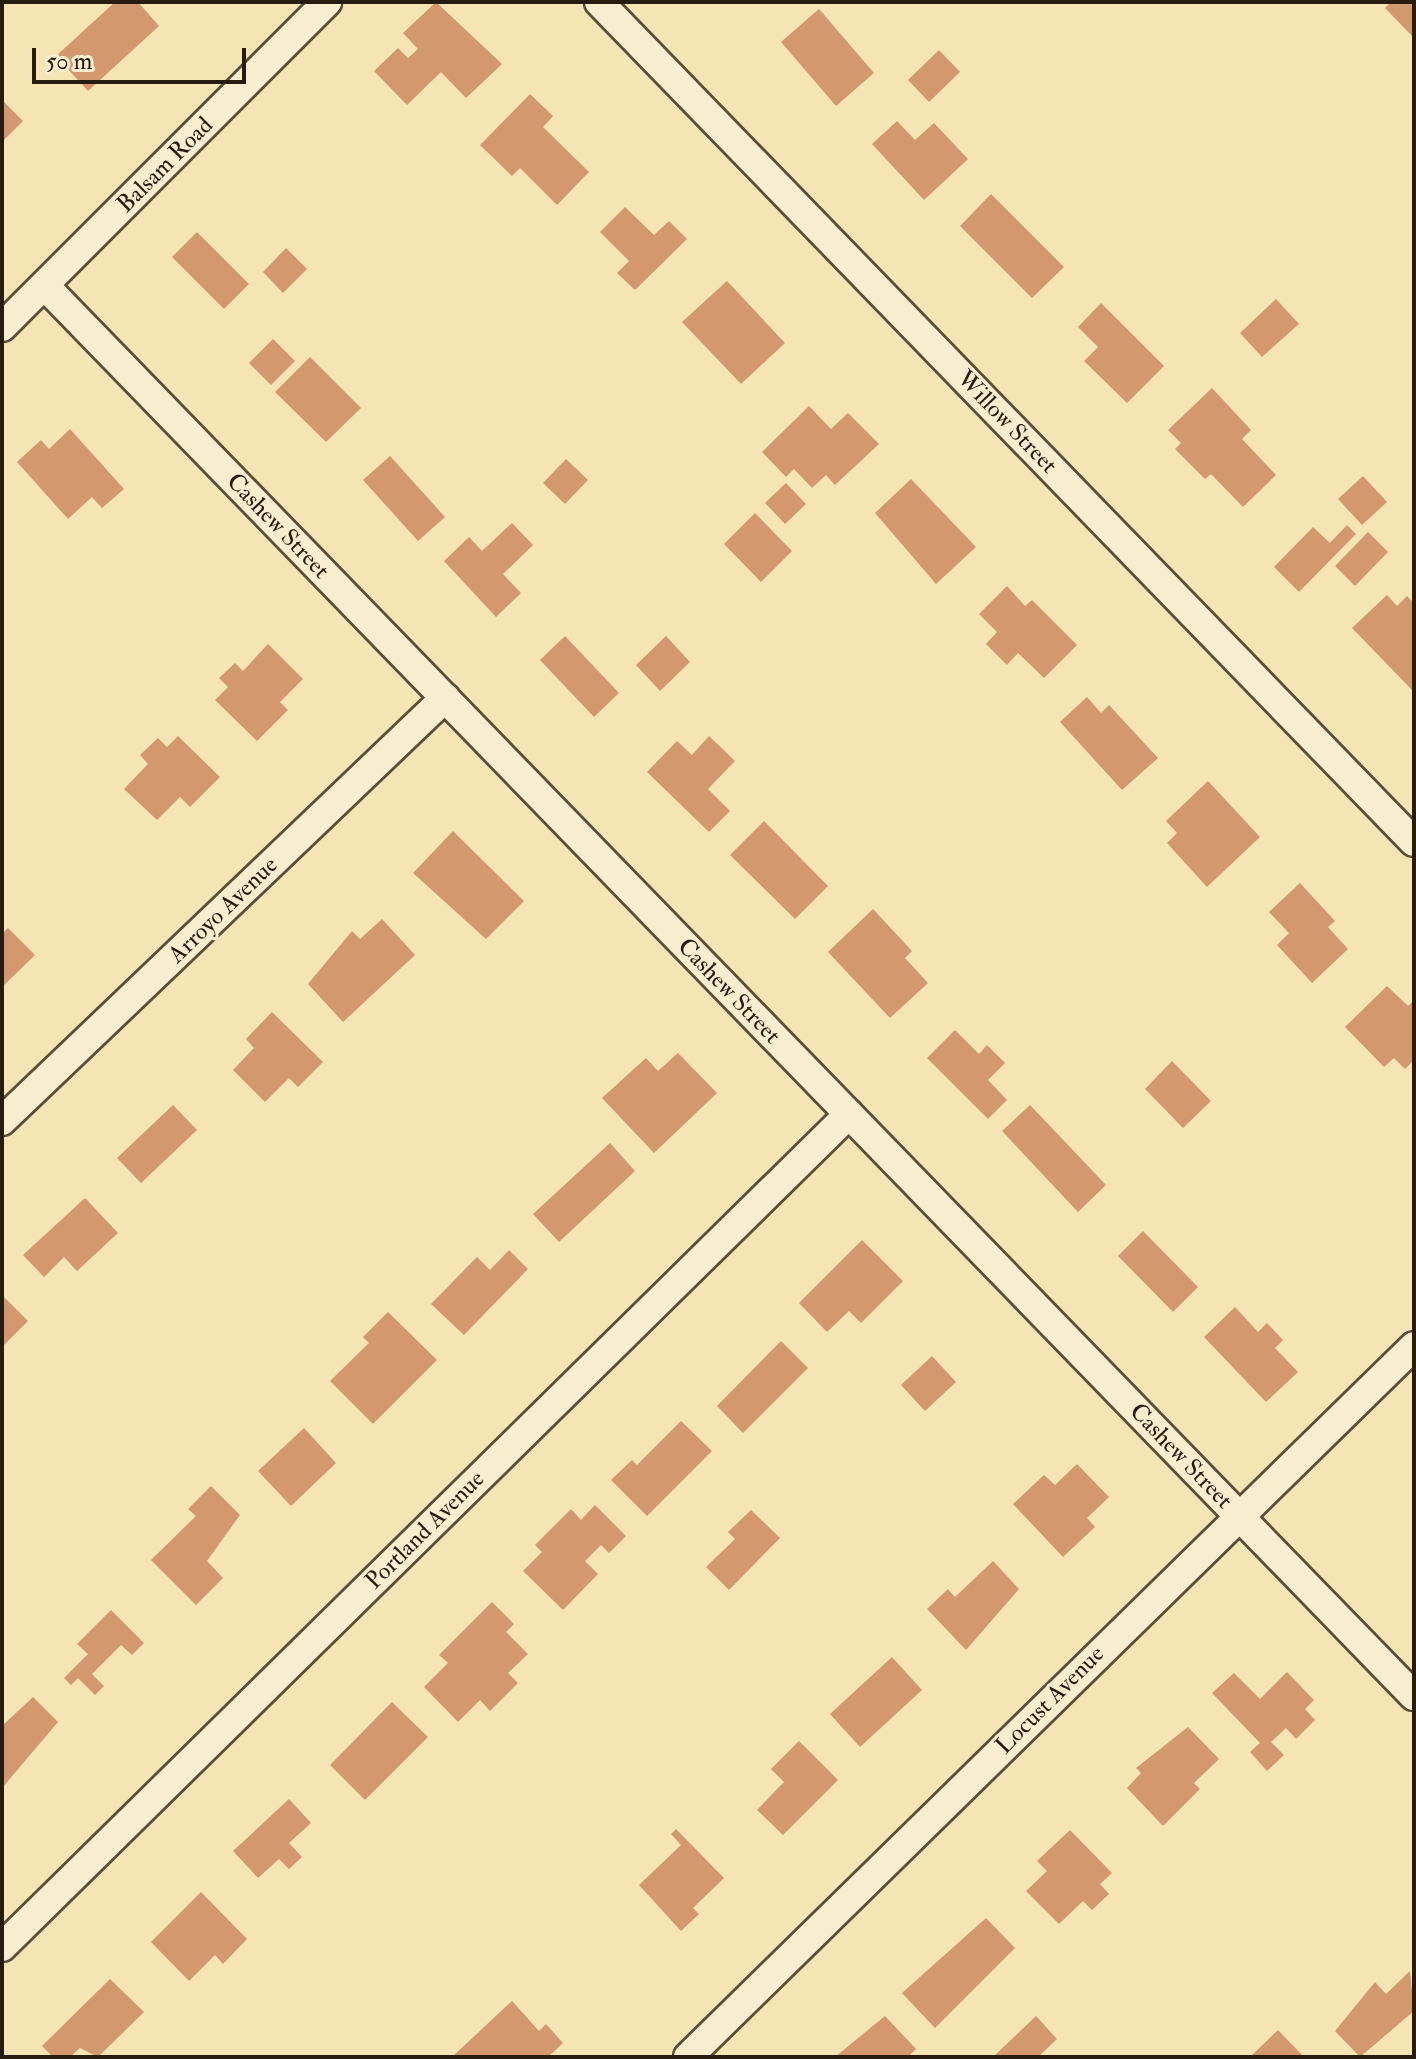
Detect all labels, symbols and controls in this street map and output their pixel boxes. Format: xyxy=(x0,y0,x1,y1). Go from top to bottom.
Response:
scale bar xyxy=(36,32,250,82)
text: 50 m xyxy=(46,46,92,77)
street label: Balsam Road xyxy=(111,111,219,219)
street label: Willow Street xyxy=(951,364,1063,480)
street label: Cashew Street xyxy=(220,467,336,585)
street label: Arroyo Avenue xyxy=(162,851,284,969)
street label: Cashew Street xyxy=(671,932,787,1050)
street label: Cashew Street xyxy=(1123,1397,1239,1515)
street label: Portland Avenue xyxy=(360,1465,490,1595)
street label: Locust Avenue xyxy=(990,1640,1110,1760)

